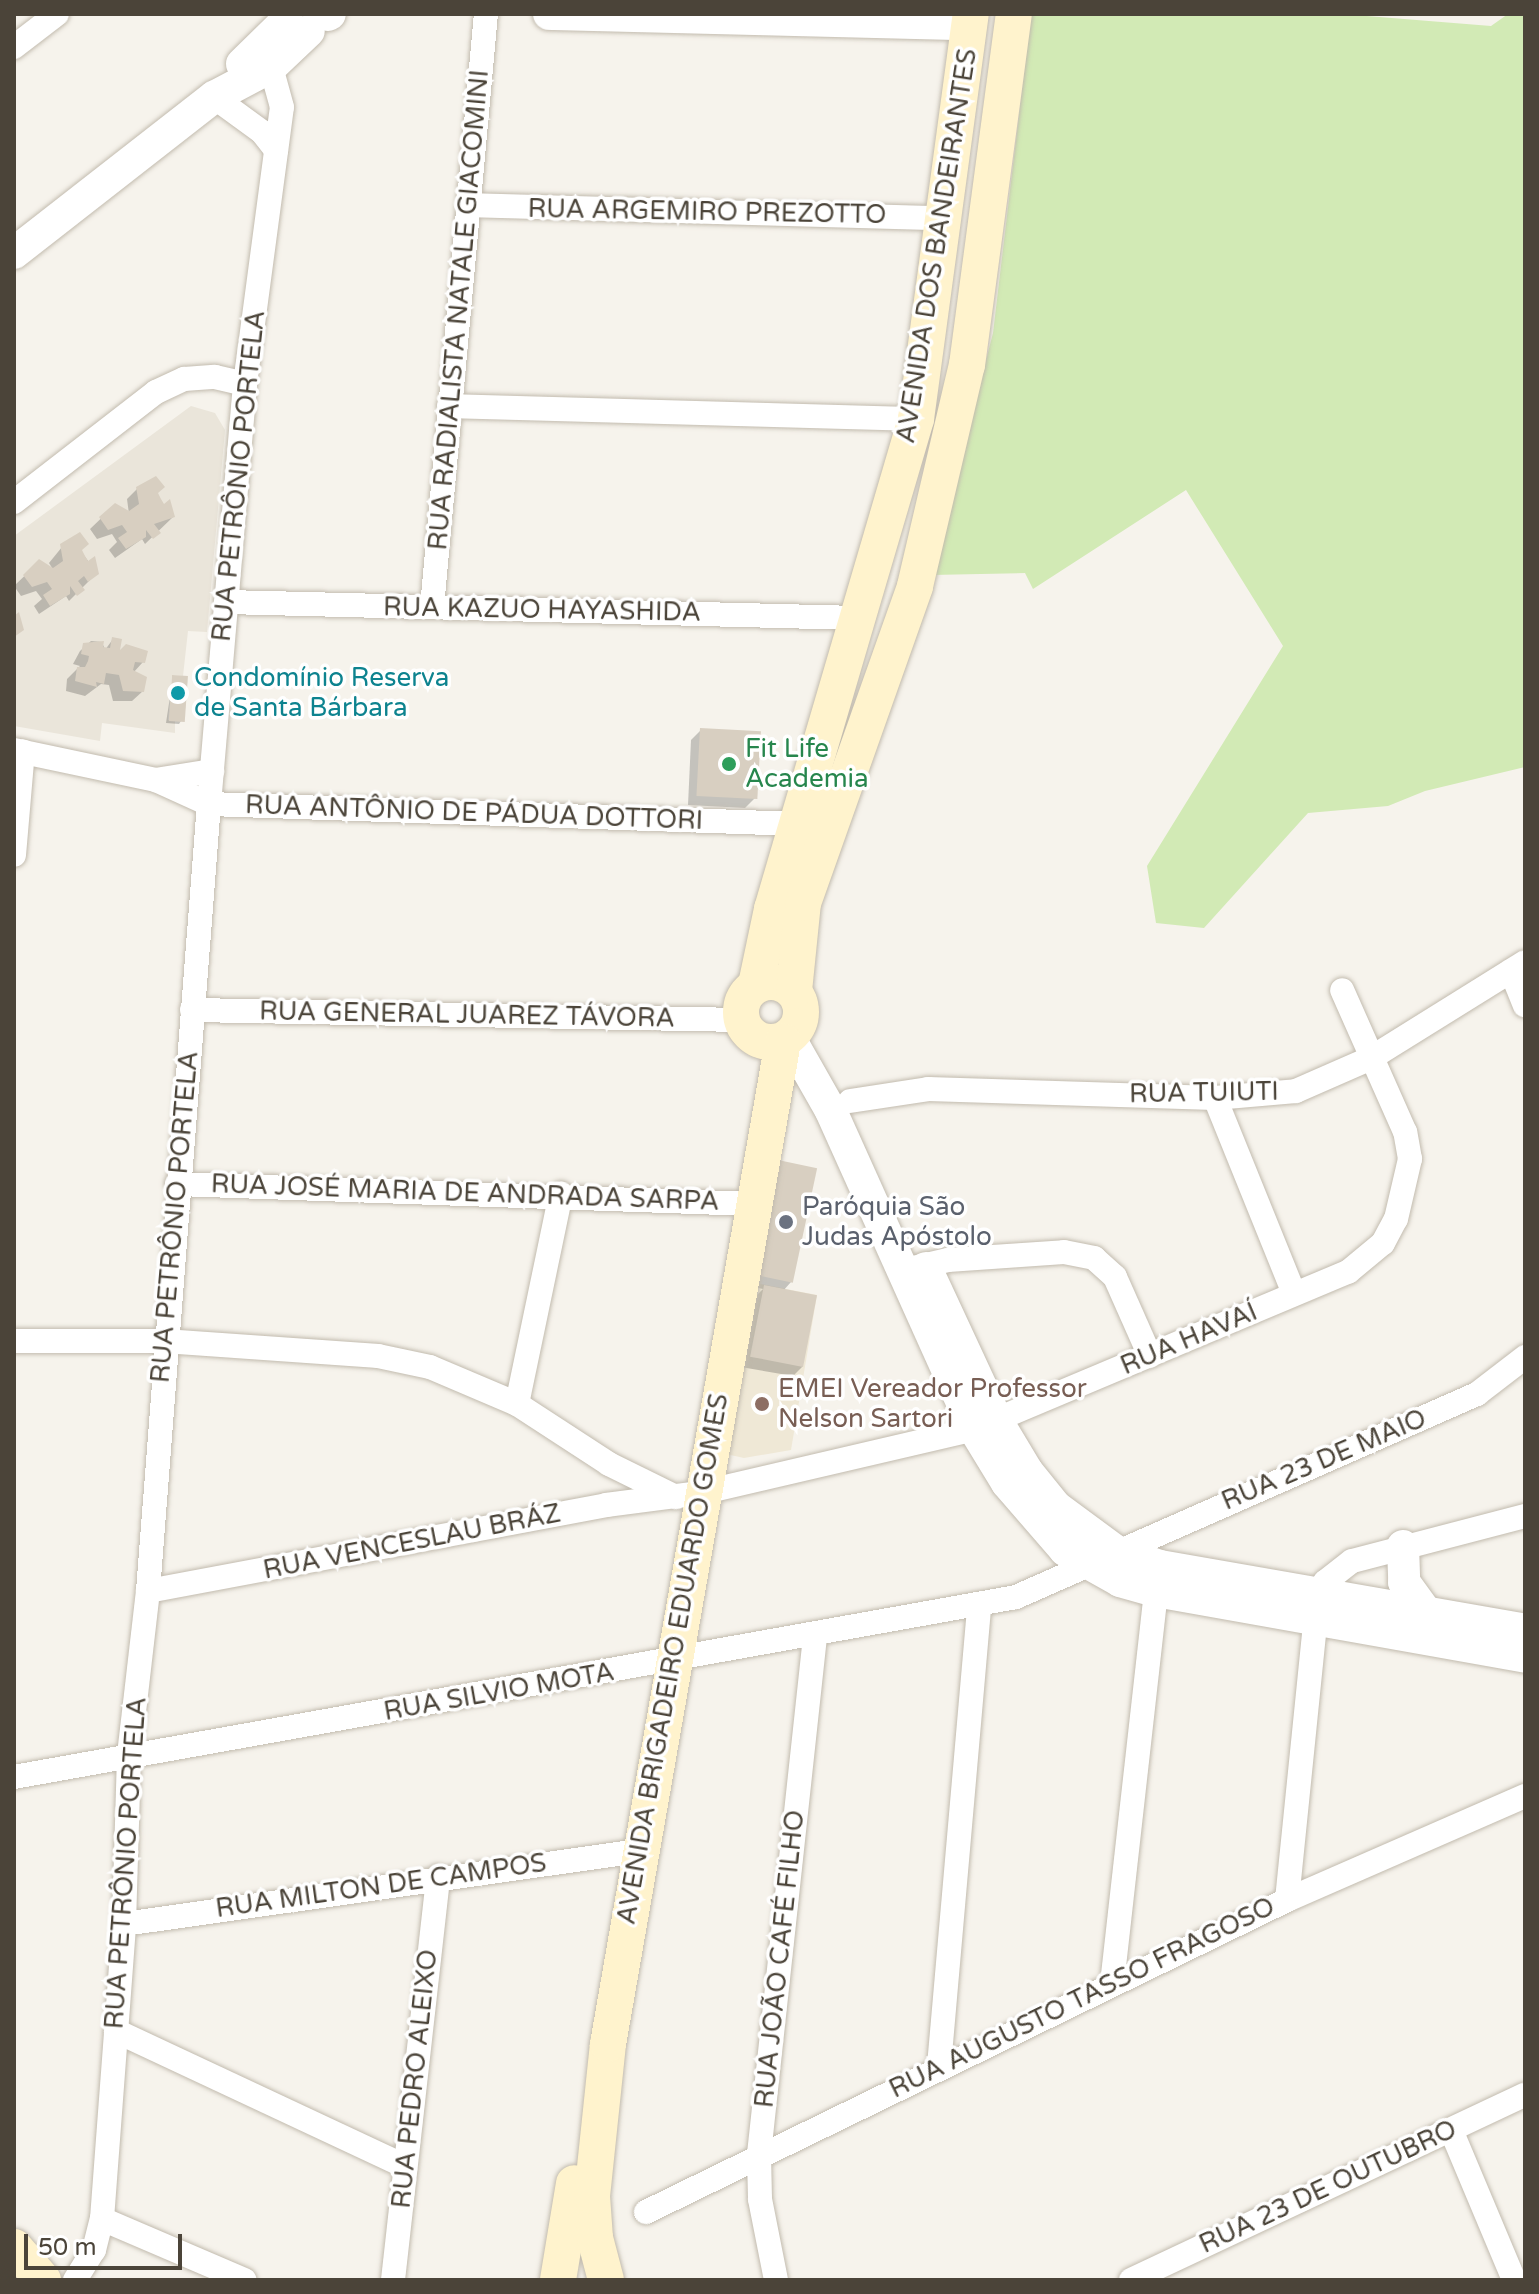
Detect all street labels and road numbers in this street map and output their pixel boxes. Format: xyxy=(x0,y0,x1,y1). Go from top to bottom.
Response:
street label: AVENIDA DOS BANDEIRANTES xyxy=(890,47,984,445)
street label: RUA RADIALISTA NATALE GIACOMINI xyxy=(422,68,496,552)
street label: RUA ARGEMIRO PREZOTTO xyxy=(527,193,887,231)
street label: RUA PETRÔNIO PORTELA xyxy=(206,309,272,643)
street label: RUA KAZUO HAYASHIDA xyxy=(383,592,701,628)
street label: RUA ANTÔNIO DE PÁDUA DOTTORI xyxy=(245,789,703,837)
street label: RUA GENERAL JUAREZ TÁVORA xyxy=(259,996,675,1034)
street label: RUA PETRÔNIO PORTELA xyxy=(145,1050,205,1384)
street label: RUA TUIUTI xyxy=(1129,1076,1279,1110)
street label: RUA JOSÉ MARIA DE ANDRADA SARPA xyxy=(210,1169,720,1217)
street label: RUA HAVAÍ xyxy=(1116,1296,1262,1382)
street label: AVENIDA BRIGADEIRO EDUARDO GOMES xyxy=(611,1391,735,1927)
street label: RUA 23 DE MAIO xyxy=(1217,1403,1431,1517)
street label: RUA VENCESLAU BRÁZ xyxy=(261,1498,563,1586)
street label: RUA SILVIO MOTA xyxy=(381,1656,617,1728)
street label: RUA PETRÔNIO PORTELA xyxy=(99,1696,153,2030)
street label: RUA JOÃO CAFÉ FILHO xyxy=(749,1809,811,2109)
street label: RUA MILTON DE CAMPOS xyxy=(214,1847,548,1925)
street label: RUA AUGUSTO TASSO FRAGOSO xyxy=(884,1891,1280,2105)
street label: RUA PEDRO ALEIXO xyxy=(386,1948,444,2210)
street label: RUA 23 DE OUTUBRO xyxy=(1194,2114,1462,2260)

